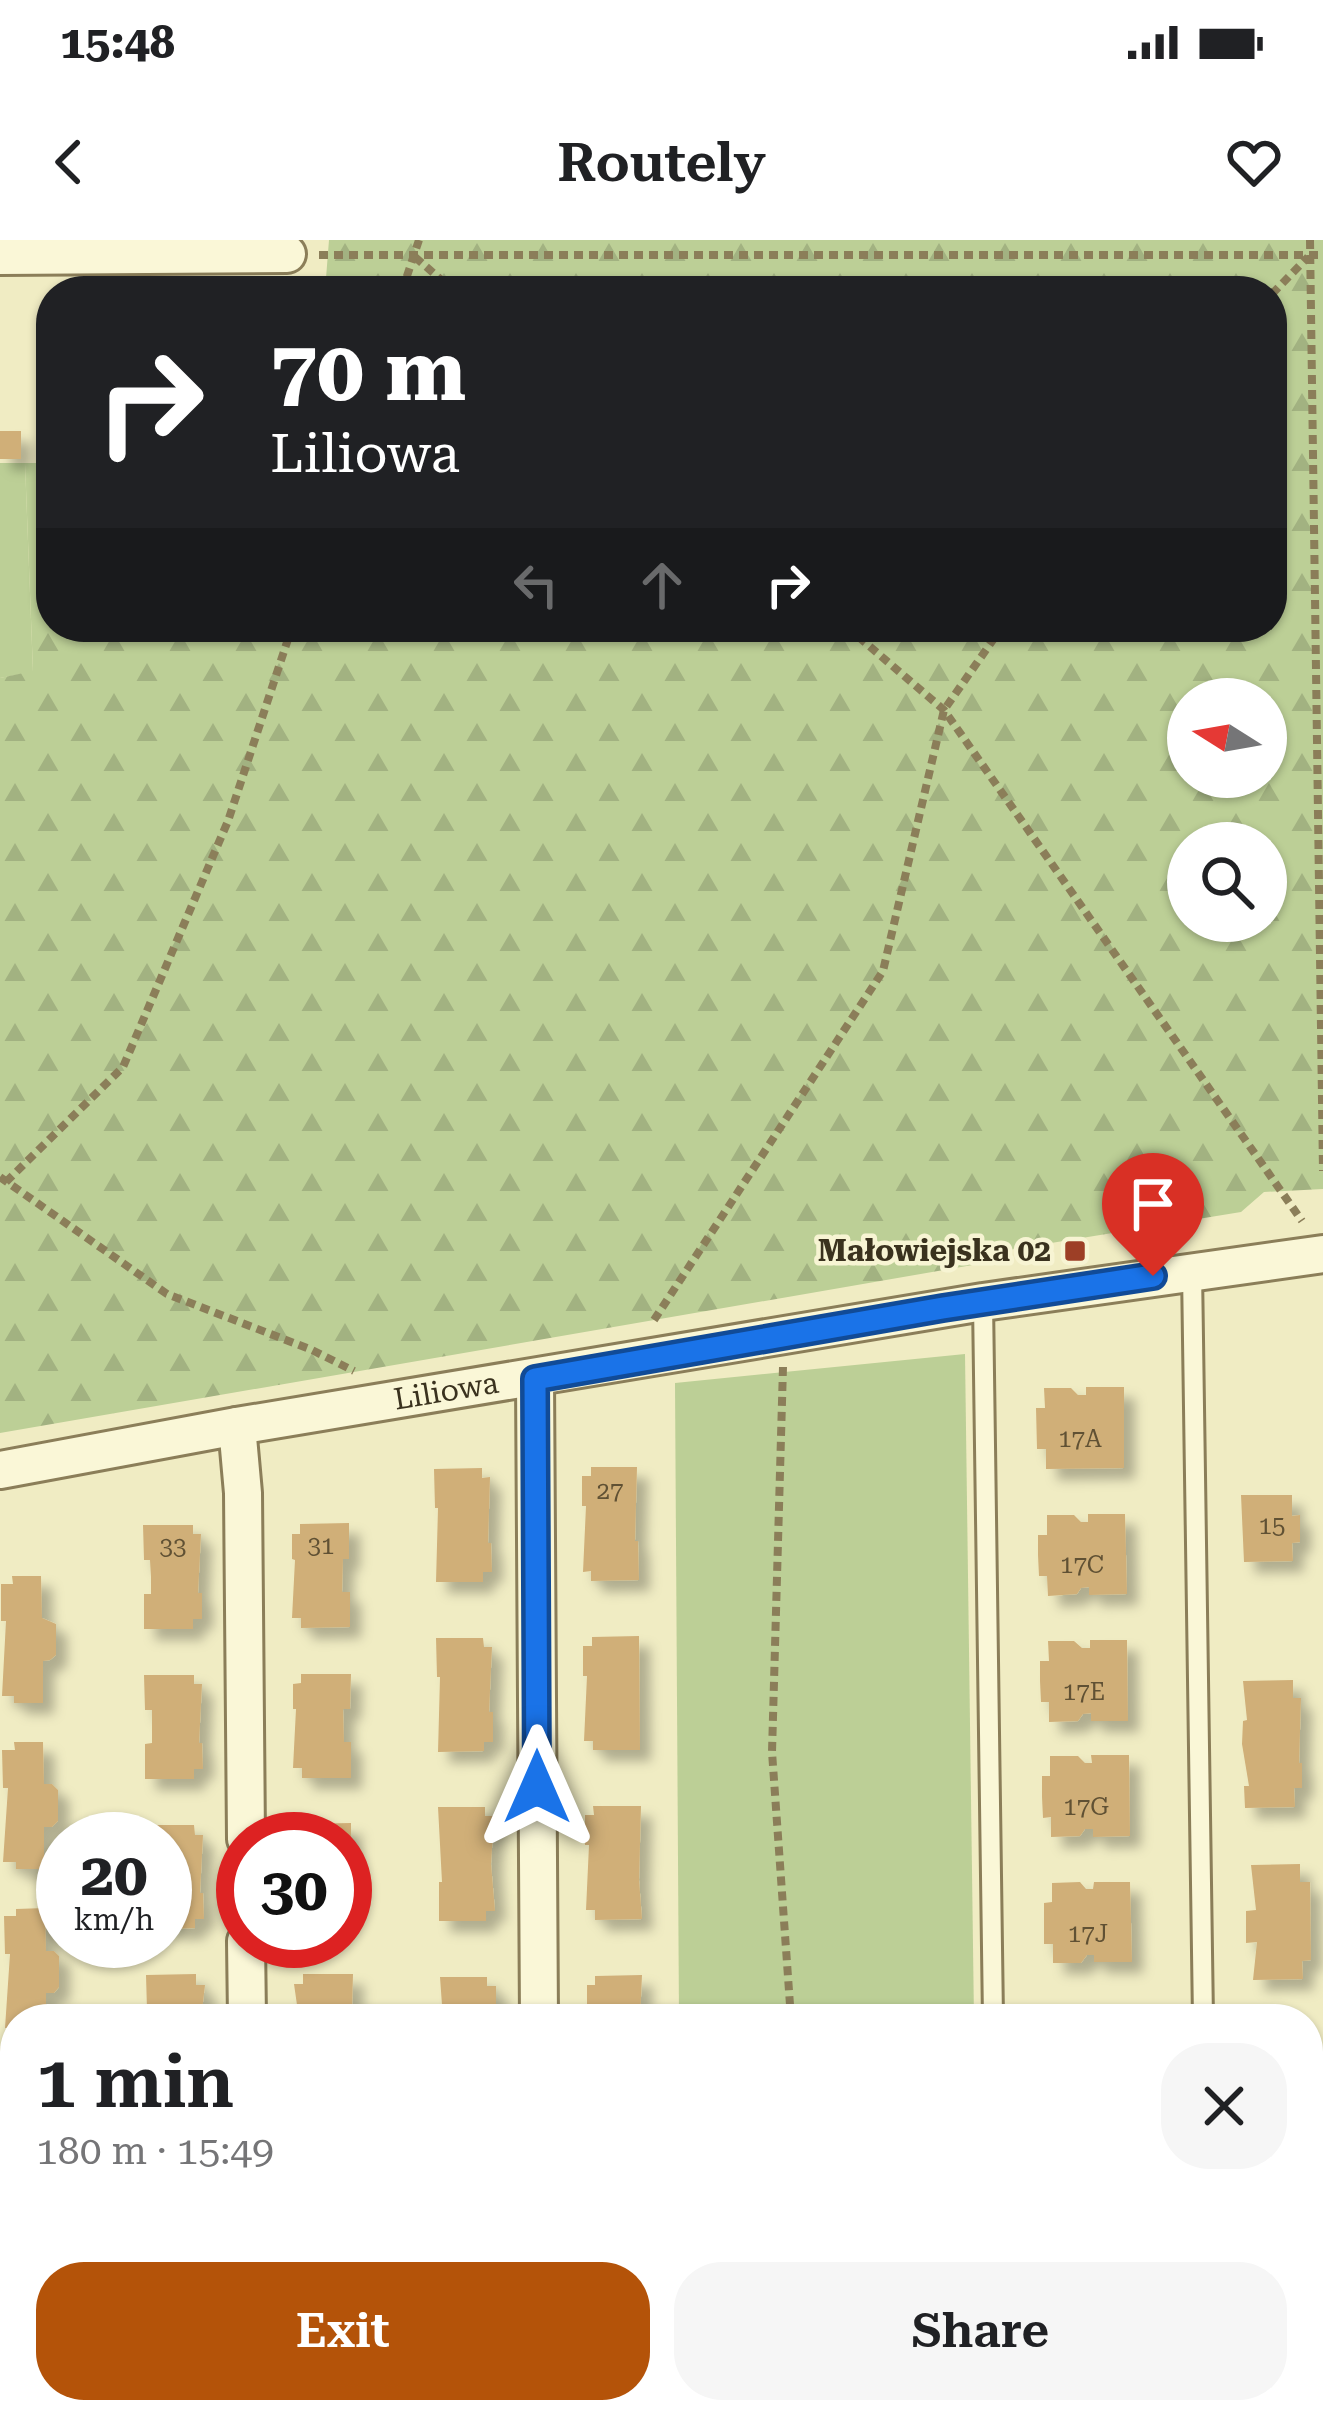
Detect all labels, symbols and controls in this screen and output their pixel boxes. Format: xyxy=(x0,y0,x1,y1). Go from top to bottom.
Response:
text: 15:48 xyxy=(60,16,175,69)
icon: back xyxy=(36,129,102,195)
icon: heart xyxy=(1221,129,1287,195)
text: Routely xyxy=(557,131,766,194)
text: 70 m xyxy=(270,322,466,420)
icon: right xyxy=(72,324,228,480)
text: Liliowa xyxy=(270,422,460,485)
icon: left xyxy=(503,552,569,618)
icon: ahead xyxy=(629,552,695,618)
icon: right xyxy=(755,552,821,618)
north arrow xyxy=(1167,678,1287,798)
map controls xyxy=(1167,678,1287,942)
button: search xyxy=(1167,822,1287,942)
pin xyxy=(1102,1153,1204,1276)
icon: arrive xyxy=(1120,1171,1186,1237)
place label: Małowiejska 02 xyxy=(818,1233,1051,1268)
marker: Małowiejska 02 xyxy=(1062,1238,1088,1264)
street label: Liliowa xyxy=(391,1365,501,1417)
house number: 17A xyxy=(1058,1425,1102,1453)
house number: 27 xyxy=(597,1477,623,1505)
house number: 15 xyxy=(1259,1512,1285,1540)
house number: 31 xyxy=(308,1532,334,1560)
house number: 33 xyxy=(160,1533,186,1561)
house number: 17C xyxy=(1060,1551,1104,1579)
house number: 17E xyxy=(1063,1678,1105,1706)
position arrow xyxy=(474,1724,600,1850)
house number: 17G xyxy=(1063,1793,1109,1821)
speed limit sign: 30 xyxy=(216,1812,372,1968)
text: 20 xyxy=(80,1839,148,1910)
text: km/h xyxy=(74,1902,154,1937)
house number: 17J xyxy=(1068,1920,1108,1948)
text: 1 min xyxy=(36,2040,234,2125)
button: close xyxy=(1161,2043,1287,2169)
text: 180 m · 15:49 xyxy=(36,2128,274,2174)
button: Exit xyxy=(36,2262,650,2400)
button: Share xyxy=(674,2262,1287,2400)

